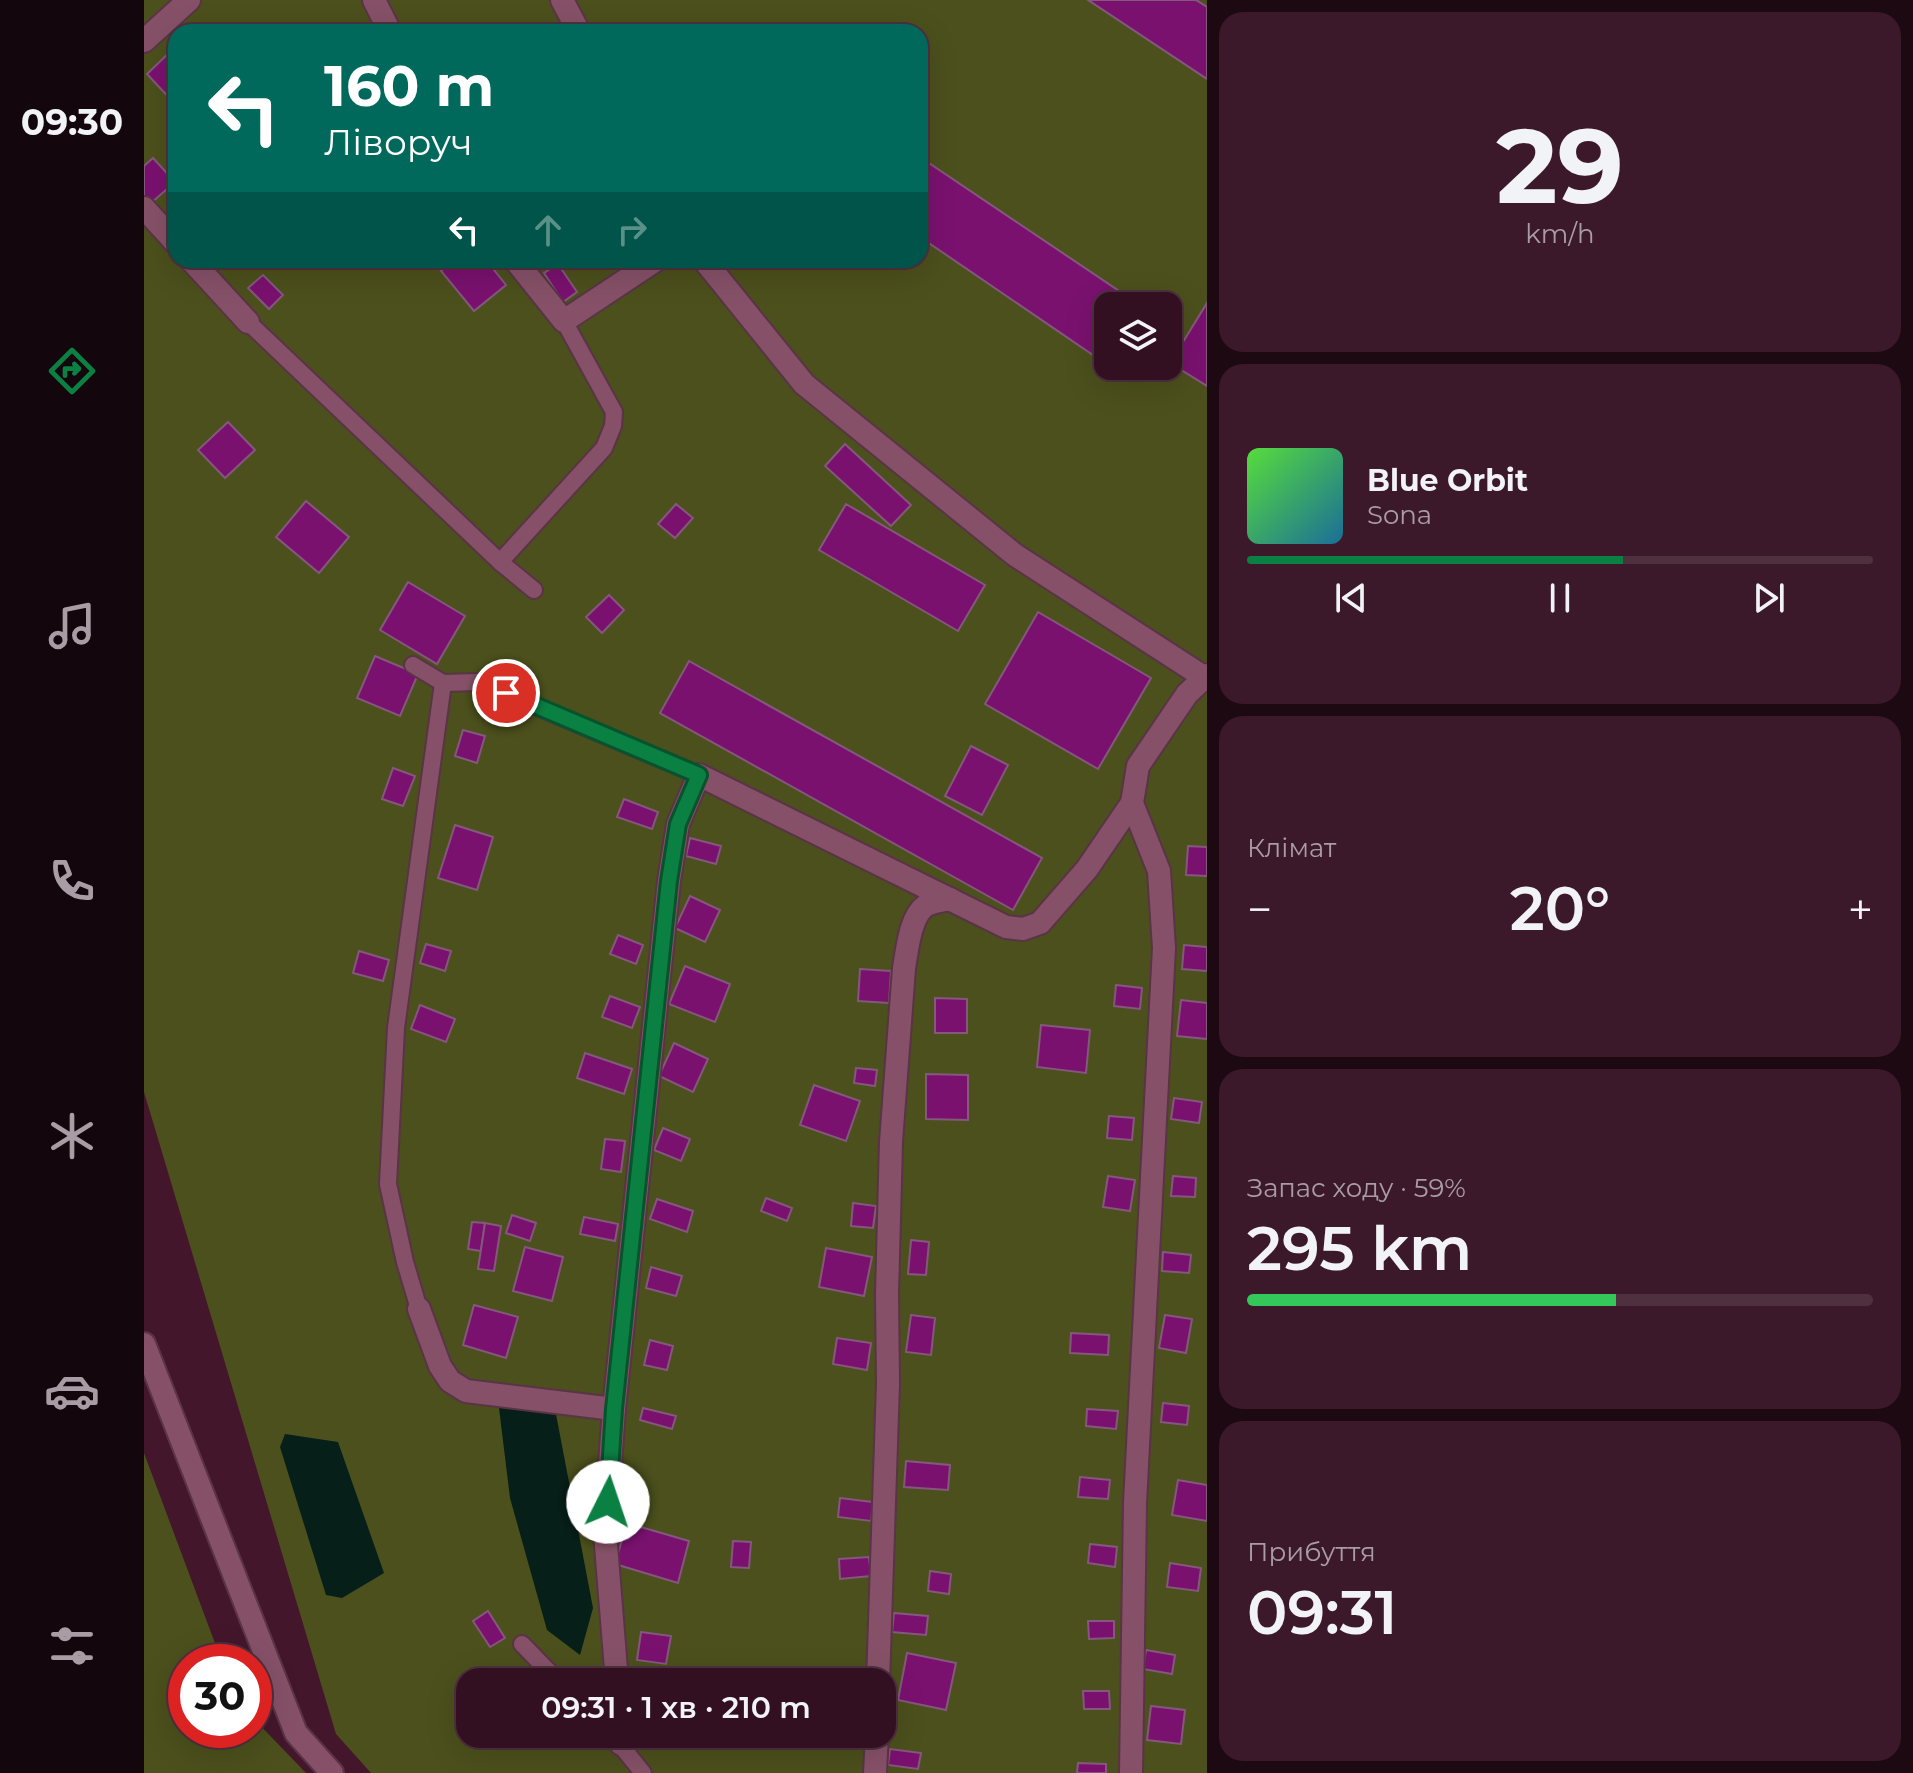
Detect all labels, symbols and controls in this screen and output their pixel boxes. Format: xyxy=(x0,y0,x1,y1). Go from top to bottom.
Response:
text: 160 m xyxy=(324,52,494,120)
icon: left xyxy=(192,56,296,160)
text: 09:30 xyxy=(21,100,123,144)
text: 29 xyxy=(1496,102,1624,229)
text: Ліворуч xyxy=(324,120,473,164)
icon: left xyxy=(442,208,486,252)
icon: ahead xyxy=(526,208,570,252)
icon: right xyxy=(610,208,654,252)
text: km/h xyxy=(1525,218,1595,250)
map controls xyxy=(1094,292,1182,380)
button: layers xyxy=(1094,292,1182,380)
icon: directions xyxy=(44,343,100,399)
text: Blue Orbit xyxy=(1367,462,1528,499)
text: Sona xyxy=(1367,499,1432,531)
icon: previous xyxy=(1329,576,1373,620)
icon: pause xyxy=(1538,576,1582,620)
icon: next xyxy=(1747,576,1791,620)
icon: music xyxy=(44,598,100,654)
pin xyxy=(472,659,540,727)
icon: arrive xyxy=(484,671,528,715)
text: Клімат xyxy=(1247,832,1336,864)
icon: phone xyxy=(44,853,100,909)
text: 20° xyxy=(1510,872,1610,945)
text: − xyxy=(1247,882,1272,936)
text: + xyxy=(1848,882,1873,936)
icon: climate xyxy=(44,1108,100,1164)
text: Запас ходу · 59% xyxy=(1247,1172,1466,1204)
text: 295 km xyxy=(1247,1212,1472,1285)
icon: car xyxy=(44,1363,100,1419)
position arrow xyxy=(566,1460,650,1544)
text: Прибуття xyxy=(1247,1536,1376,1568)
text: 09:31 xyxy=(1247,1576,1397,1649)
icon: filters xyxy=(44,1618,100,1674)
speed limit sign: 30 xyxy=(168,1644,272,1748)
text: 09:31 · 1 хв · 210 m xyxy=(541,1689,811,1726)

